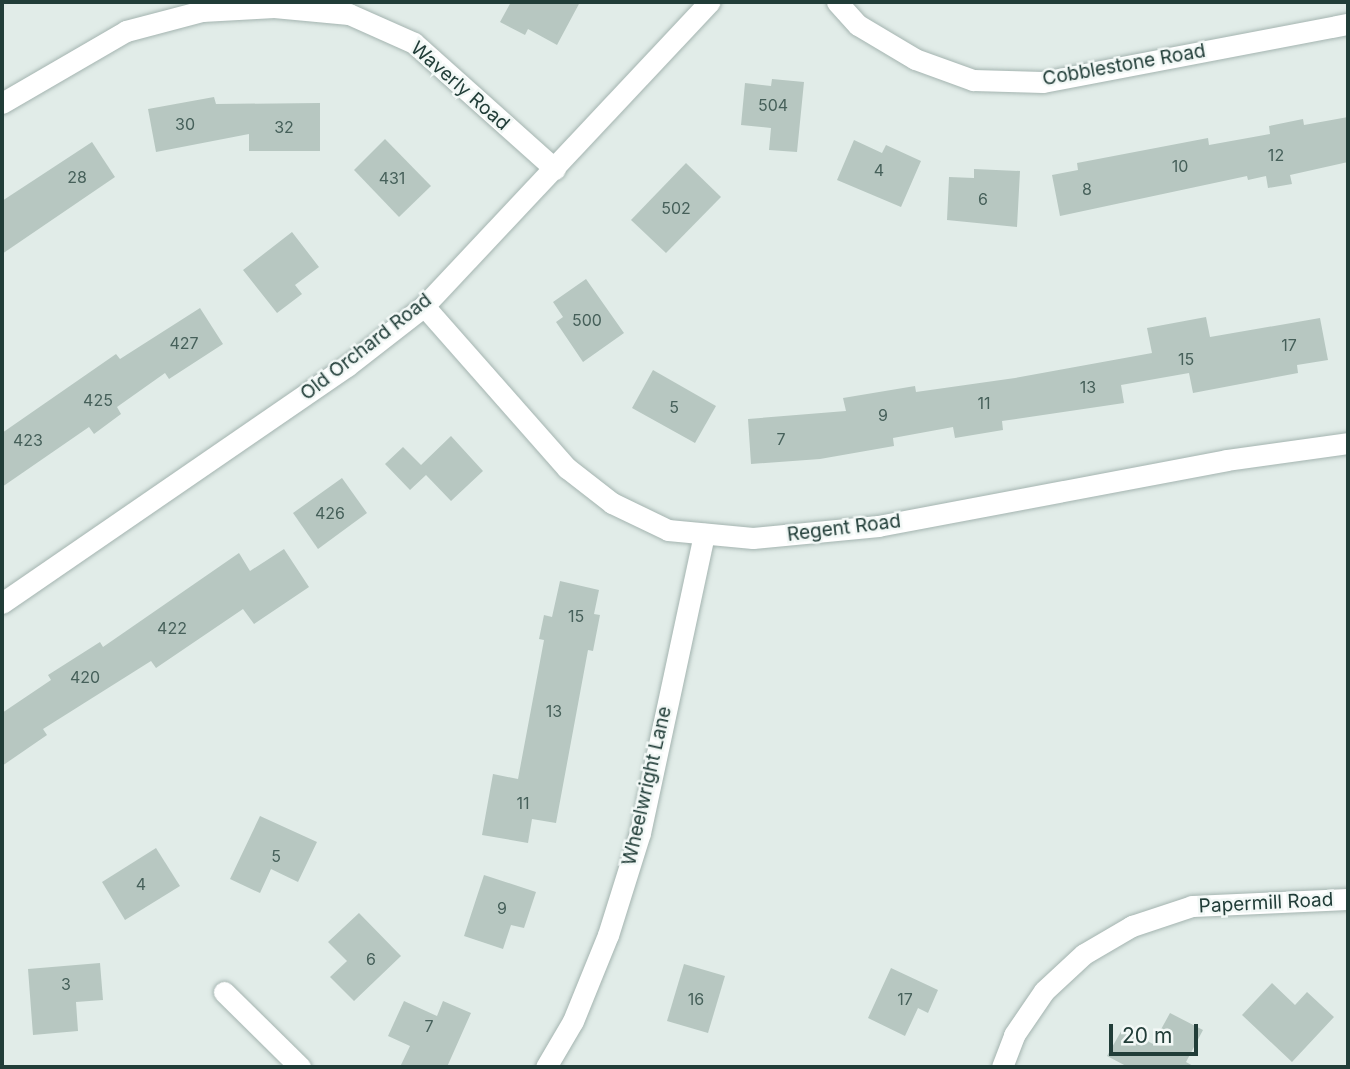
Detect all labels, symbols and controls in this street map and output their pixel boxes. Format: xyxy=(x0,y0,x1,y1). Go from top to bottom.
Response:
street label: Waverly Road xyxy=(406,37,514,135)
street label: Cobblestone Road xyxy=(1041,39,1207,91)
house number: 504 xyxy=(758,95,788,115)
house number: 30 xyxy=(175,114,195,134)
house number: 32 xyxy=(274,117,294,137)
house number: 12 xyxy=(1268,145,1284,165)
house number: 10 xyxy=(1172,156,1188,176)
house number: 4 xyxy=(874,160,884,180)
house number: 28 xyxy=(67,167,87,187)
house number: 431 xyxy=(379,168,405,188)
house number: 8 xyxy=(1082,179,1092,199)
house number: 6 xyxy=(978,189,988,209)
house number: 502 xyxy=(661,198,691,218)
street label: Old Orchard Road xyxy=(296,289,436,405)
house number: 500 xyxy=(572,310,602,330)
house number: 427 xyxy=(169,333,199,353)
house number: 17 xyxy=(1281,335,1297,355)
house number: 15 xyxy=(1178,349,1194,369)
house number: 13 xyxy=(1080,377,1096,397)
house number: 425 xyxy=(83,390,113,410)
house number: 11 xyxy=(977,393,991,413)
house number: 5 xyxy=(669,397,679,417)
house number: 9 xyxy=(878,405,888,425)
house number: 7 xyxy=(776,429,786,449)
house number: 423 xyxy=(13,430,43,450)
house number: 426 xyxy=(315,503,345,523)
street label: Regent Road xyxy=(786,510,902,546)
house number: 15 xyxy=(568,606,584,626)
house number: 422 xyxy=(157,618,187,638)
house number: 420 xyxy=(70,667,100,687)
house number: 13 xyxy=(546,701,562,721)
street label: Wheelwright Lane xyxy=(618,704,676,868)
house number: 11 xyxy=(516,793,530,813)
house number: 5 xyxy=(271,846,281,866)
house number: 4 xyxy=(136,874,146,894)
street label: Papermill Road xyxy=(1198,888,1334,918)
house number: 9 xyxy=(497,898,507,918)
house number: 6 xyxy=(366,949,376,969)
house number: 3 xyxy=(61,974,71,994)
house number: 16 xyxy=(688,989,704,1009)
house number: 17 xyxy=(897,989,913,1009)
scale bar xyxy=(1112,1010,1201,1054)
house number: 7 xyxy=(424,1016,434,1036)
text: 20 m xyxy=(1122,1023,1172,1048)

